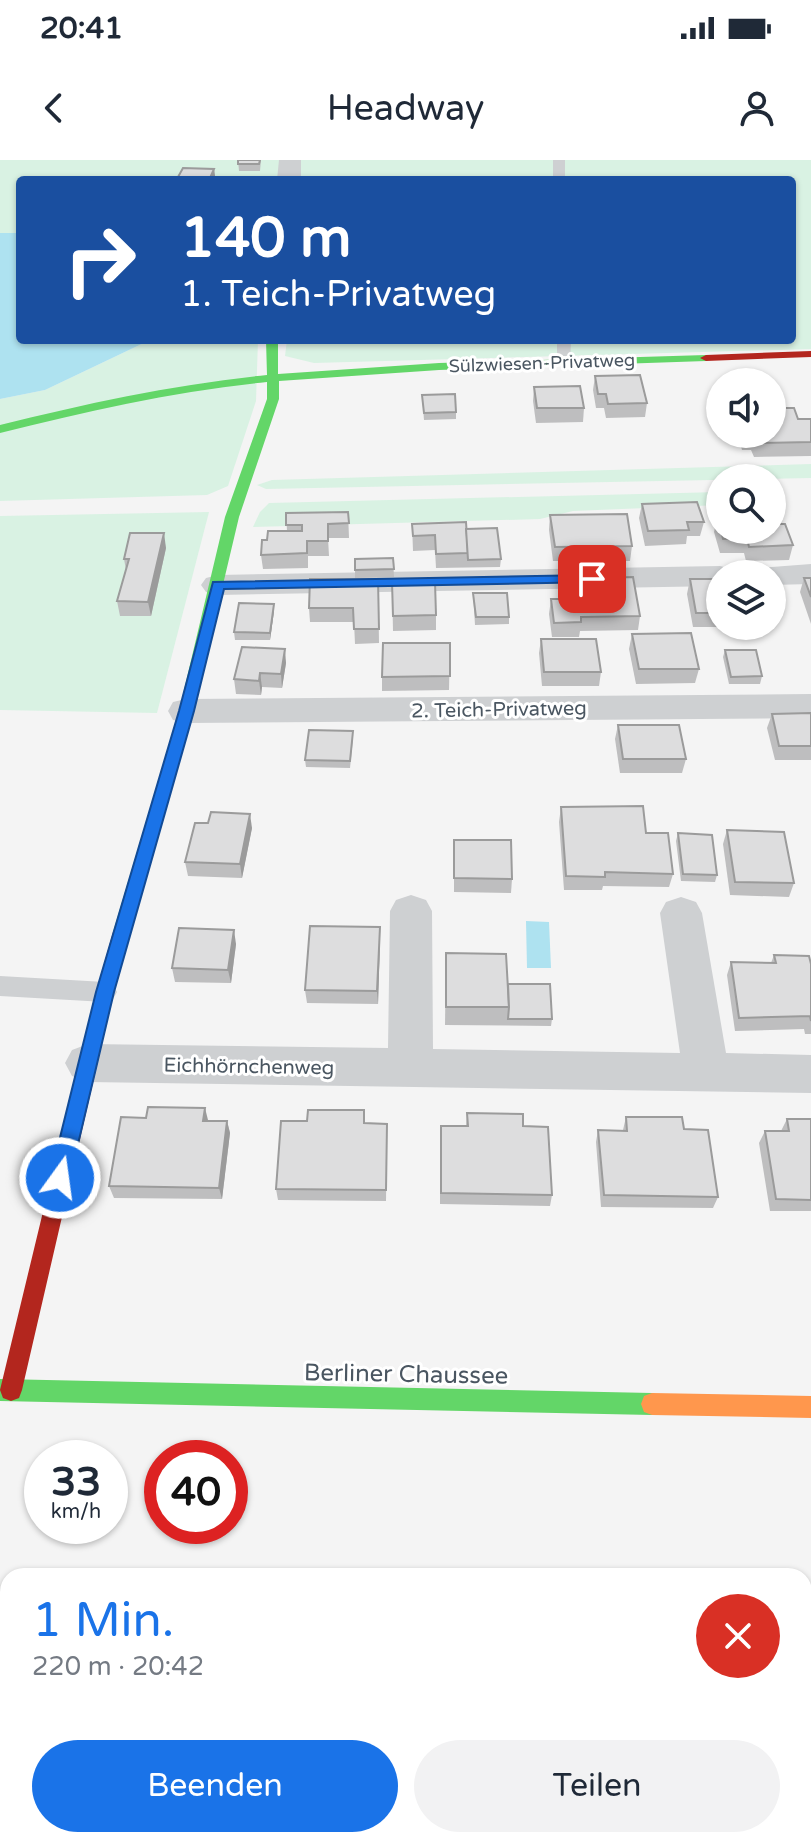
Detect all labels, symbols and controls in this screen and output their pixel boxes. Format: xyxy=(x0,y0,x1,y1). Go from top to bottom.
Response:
text: 20:41 xyxy=(40,10,123,47)
icon: back xyxy=(32,86,76,130)
icon: person xyxy=(735,86,779,130)
text: Headway xyxy=(327,87,484,130)
text: 140 m xyxy=(180,205,351,272)
icon: right xyxy=(48,208,152,312)
text: 1. Teich-Privatweg xyxy=(180,273,496,316)
street label: Sülzwiesen-Privatweg xyxy=(448,349,636,377)
map controls xyxy=(706,368,786,640)
button: sound xyxy=(706,368,786,448)
button: search xyxy=(706,464,786,544)
pin xyxy=(558,545,626,613)
icon: arrive xyxy=(570,557,614,601)
button: layers xyxy=(706,560,786,640)
street label: 2. Teich-Privatweg xyxy=(411,696,587,724)
street label: Eichhörnchenweg xyxy=(164,1054,334,1080)
position arrow xyxy=(18,1136,102,1220)
street label: Berliner Chaussee xyxy=(304,1358,508,1391)
speed limit sign: 40 xyxy=(144,1440,248,1544)
text: 33 xyxy=(51,1458,101,1506)
text: km/h xyxy=(51,1500,101,1524)
text: 1 Min. xyxy=(32,1592,174,1650)
button: close xyxy=(696,1594,780,1678)
text: 220 m · 20:42 xyxy=(32,1651,204,1682)
button: Beenden xyxy=(32,1740,398,1832)
button: Teilen xyxy=(414,1740,780,1832)

